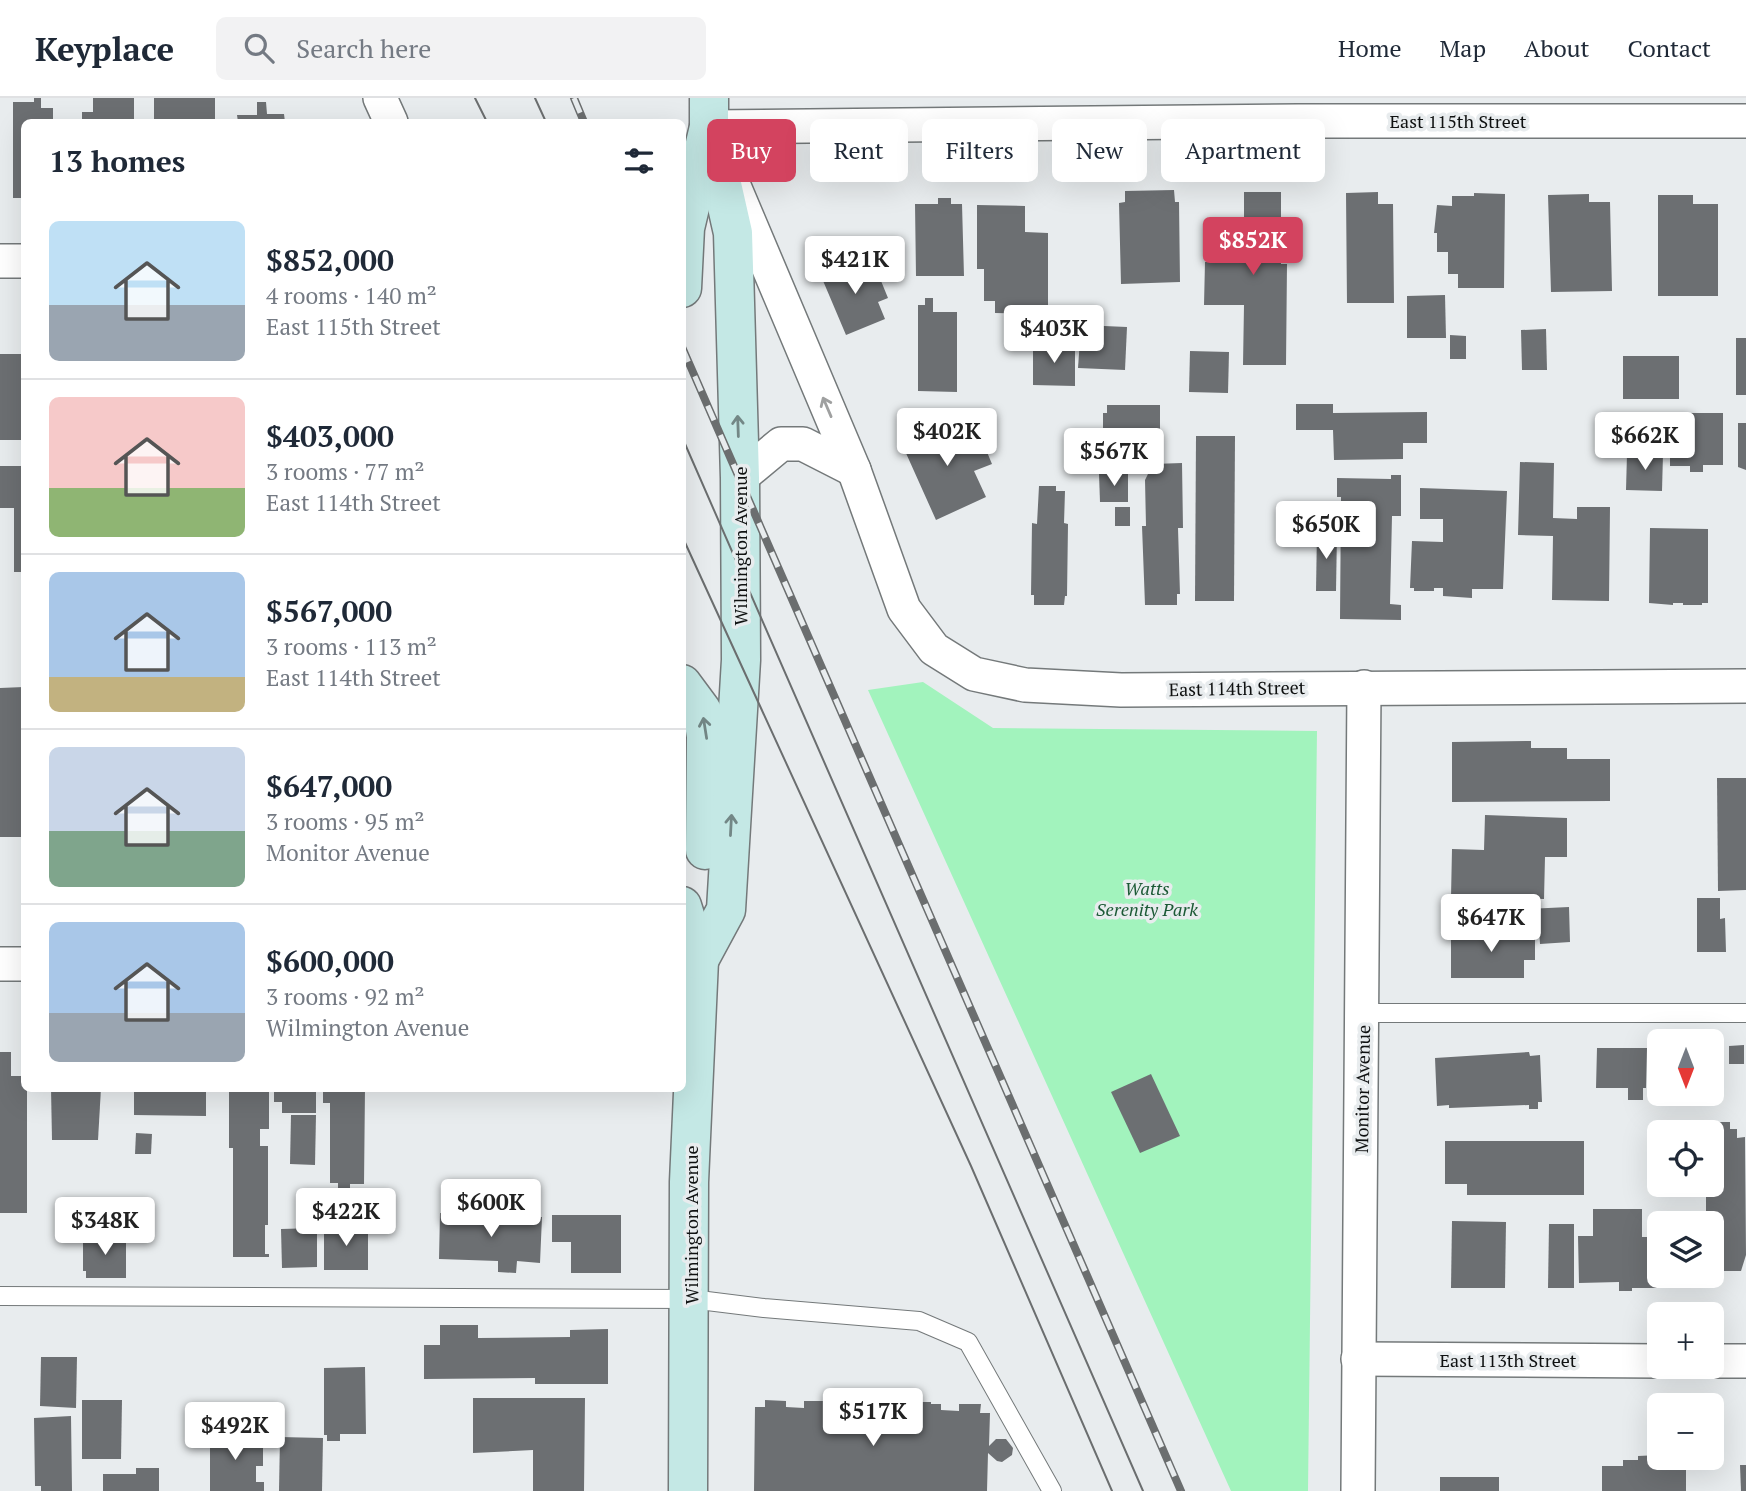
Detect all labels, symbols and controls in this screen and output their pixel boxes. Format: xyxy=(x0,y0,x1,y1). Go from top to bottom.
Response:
search box xyxy=(216,17,706,80)
text: Keyplace xyxy=(35,27,174,70)
icon: search xyxy=(240,29,278,67)
text: Search here xyxy=(296,31,431,65)
text: Home xyxy=(1338,32,1402,64)
text: Map xyxy=(1440,32,1486,64)
text: About xyxy=(1524,32,1590,64)
text: Contact xyxy=(1628,32,1711,64)
street label: East 115th Street xyxy=(1390,109,1527,133)
chip: Buy xyxy=(707,119,796,182)
chip: Rent xyxy=(810,119,908,182)
chip: Filters xyxy=(922,119,1038,182)
chip: New xyxy=(1052,119,1147,182)
chip: Apartment xyxy=(1161,119,1325,182)
text: 13 homes xyxy=(49,141,185,181)
icon: filters xyxy=(620,142,658,180)
pin: $852K xyxy=(1204,218,1302,277)
text: $852K xyxy=(1219,224,1287,255)
pin: $421K xyxy=(806,236,904,296)
text: $852,000 xyxy=(266,240,394,280)
text: $421K xyxy=(821,243,889,274)
icon: home xyxy=(105,249,189,333)
text: 4 rooms · 140 m² xyxy=(266,280,437,311)
pin: $403K xyxy=(1005,306,1103,365)
text: East 115th Street xyxy=(266,311,441,342)
text: $403K xyxy=(1020,312,1088,343)
one-way arrow xyxy=(820,397,833,418)
pin: $402K xyxy=(898,408,996,468)
pin: $662K xyxy=(1596,412,1694,472)
one-way arrow xyxy=(732,415,745,438)
text: $402K xyxy=(913,415,981,446)
text: $403,000 xyxy=(266,416,394,456)
text: $662K xyxy=(1611,419,1679,450)
icon: home xyxy=(105,425,189,509)
pin: $567K xyxy=(1065,428,1163,488)
text: $567K xyxy=(1080,435,1148,466)
text: 3 rooms · 77 m² xyxy=(266,456,425,487)
street label: Wilmington Avenue xyxy=(728,466,752,626)
text: East 114th Street xyxy=(266,487,441,518)
pin: $650K xyxy=(1277,502,1375,561)
text: $650K xyxy=(1292,508,1360,539)
text: $567,000 xyxy=(266,591,392,631)
icon: home xyxy=(105,600,189,684)
text: 3 rooms · 113 m² xyxy=(266,631,437,662)
text: East 114th Street xyxy=(266,662,441,693)
street label: East 114th Street xyxy=(1168,675,1306,701)
one-way arrow xyxy=(698,717,711,740)
text: $647,000 xyxy=(266,766,392,806)
icon: home xyxy=(105,775,189,859)
text: 3 rooms · 95 m² xyxy=(266,806,425,837)
one-way arrow xyxy=(725,814,738,837)
text: Monitor Avenue xyxy=(266,837,430,868)
park label: Watts Serenity Park xyxy=(1096,876,1198,921)
pin: $647K xyxy=(1442,894,1540,954)
text: $647K xyxy=(1457,901,1525,932)
text: $600,000 xyxy=(266,941,394,981)
icon: home xyxy=(105,950,189,1034)
text: 3 rooms · 92 m² xyxy=(266,981,425,1012)
text: Wilmington Avenue xyxy=(266,1012,469,1043)
street label: Monitor Avenue xyxy=(1349,1025,1375,1153)
north arrow xyxy=(1647,1029,1724,1106)
map controls xyxy=(1647,1029,1724,1470)
button: locate xyxy=(1647,1120,1724,1197)
street label: Wilmington Avenue xyxy=(679,1145,703,1305)
pin: $600K xyxy=(442,1180,540,1239)
text: $600K xyxy=(457,1186,525,1217)
pin: $422K xyxy=(297,1188,395,1248)
text: $422K xyxy=(312,1195,380,1226)
pin: $348K xyxy=(56,1198,154,1257)
text: $348K xyxy=(71,1204,139,1235)
button: layers xyxy=(1647,1211,1724,1288)
button: + xyxy=(1647,1302,1724,1379)
street label: East 113th Street xyxy=(1440,1348,1577,1372)
pin: $517K xyxy=(824,1388,922,1448)
button: − xyxy=(1647,1393,1724,1470)
text: $517K xyxy=(839,1395,907,1426)
pin: $492K xyxy=(186,1402,284,1462)
text: $492K xyxy=(201,1409,269,1440)

